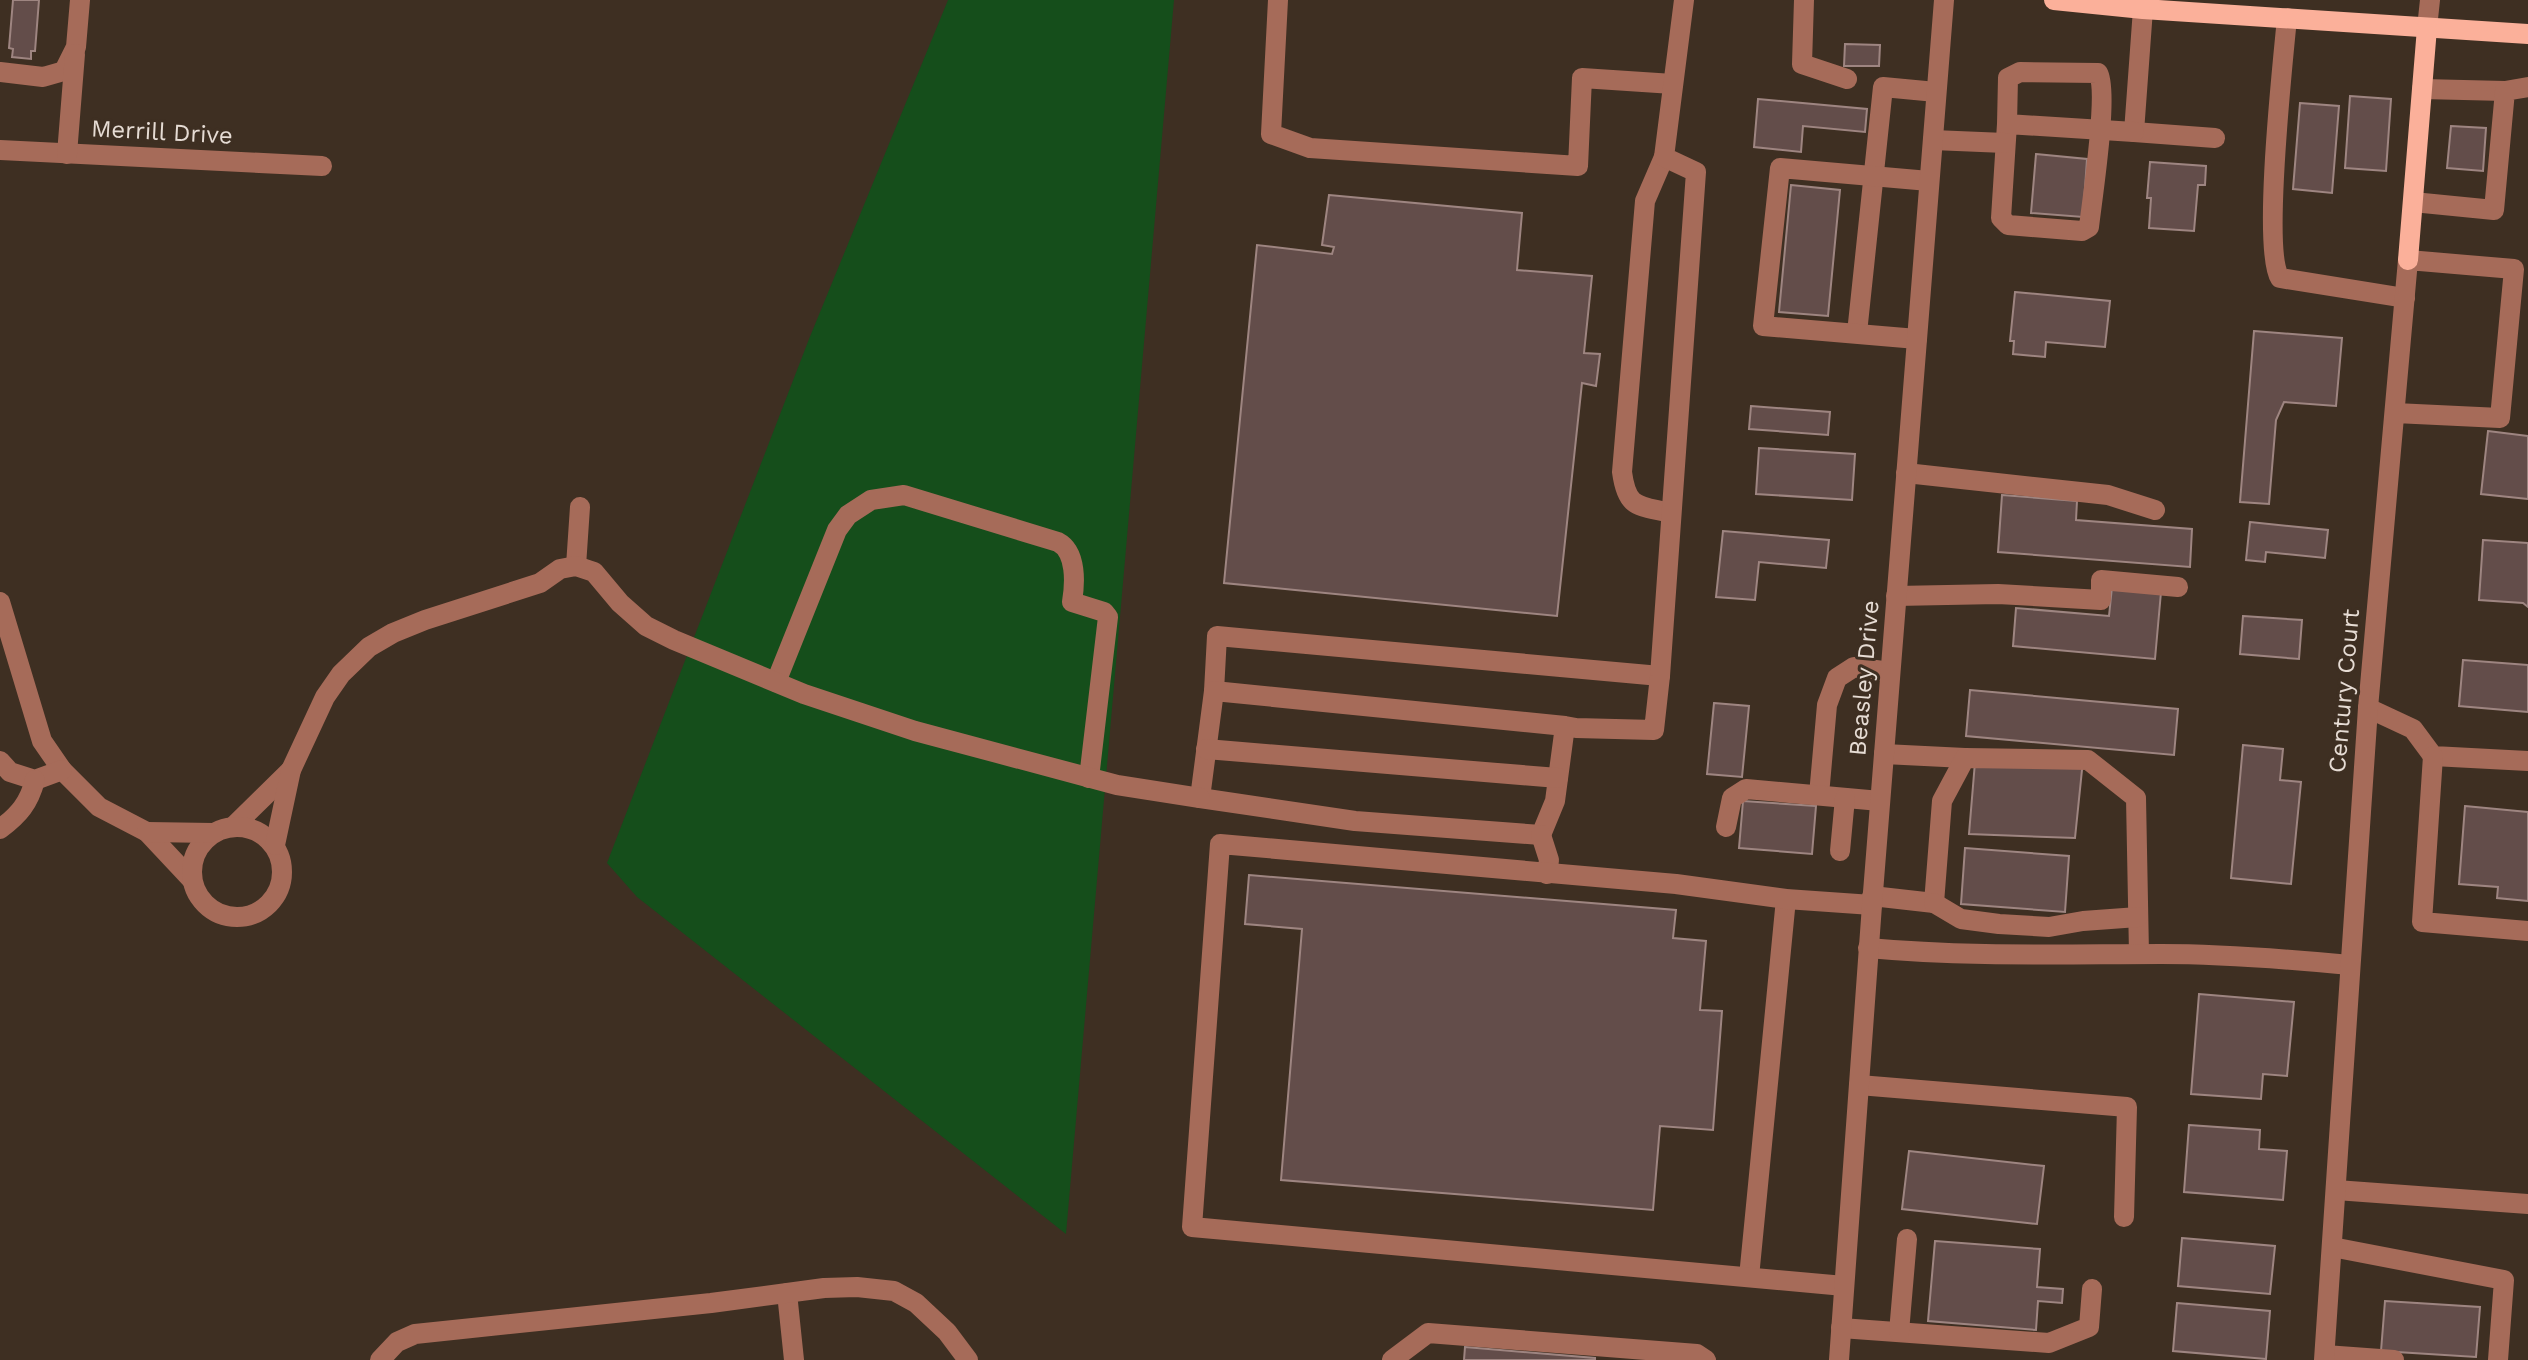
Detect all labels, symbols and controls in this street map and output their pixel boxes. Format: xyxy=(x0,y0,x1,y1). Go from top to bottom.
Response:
street label: Merrill Drive xyxy=(90,114,234,150)
street label: Beasley Drive xyxy=(1843,599,1885,757)
street label: Century Court xyxy=(2323,608,2365,774)

